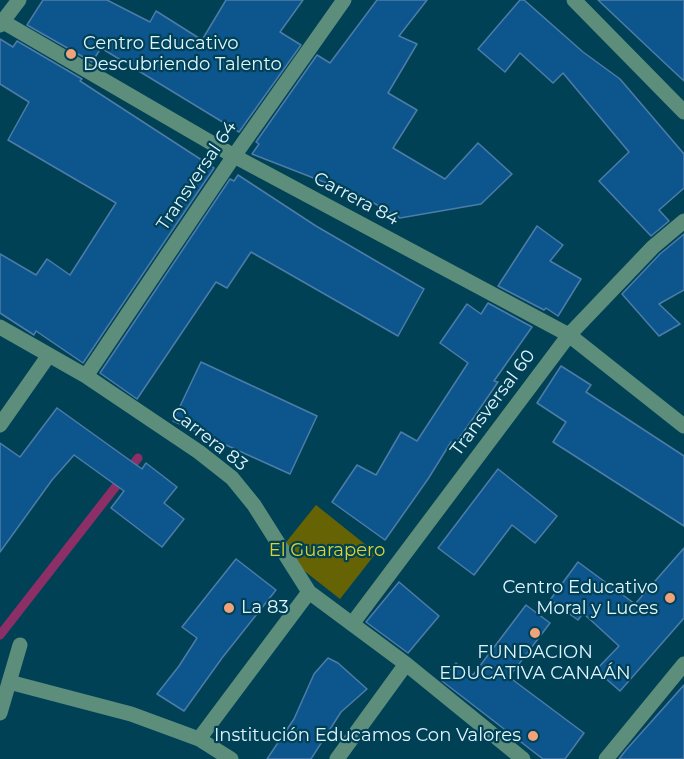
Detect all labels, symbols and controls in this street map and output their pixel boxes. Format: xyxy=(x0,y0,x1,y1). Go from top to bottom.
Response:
place label: Centro Educativo Descubriendo Talento xyxy=(83,33,282,76)
marker: Centro Educativo Descubriendo Talento xyxy=(64,47,78,61)
street label: Transversal 64 xyxy=(152,117,242,235)
street label: Carrera 84 xyxy=(310,168,402,230)
street label: Transversal 60 xyxy=(446,346,540,460)
street label: Carrera 83 xyxy=(166,402,252,476)
park label: El Guarapero xyxy=(269,540,385,562)
place label: Centro Educativo Moral y Luces xyxy=(502,577,658,620)
marker: Centro Educativo Moral y Luces xyxy=(663,591,677,605)
place label: La 83 xyxy=(241,597,289,619)
marker: La 83 xyxy=(222,601,236,615)
marker: FUNDACION EDUCATIVA CANAÁN xyxy=(528,626,542,640)
place label: FUNDACION EDUCATIVA CANAÁN xyxy=(439,642,631,684)
place label: Institución Educamos Con Valores xyxy=(214,725,521,747)
marker: Institución Educamos Con Valores xyxy=(526,729,540,743)

